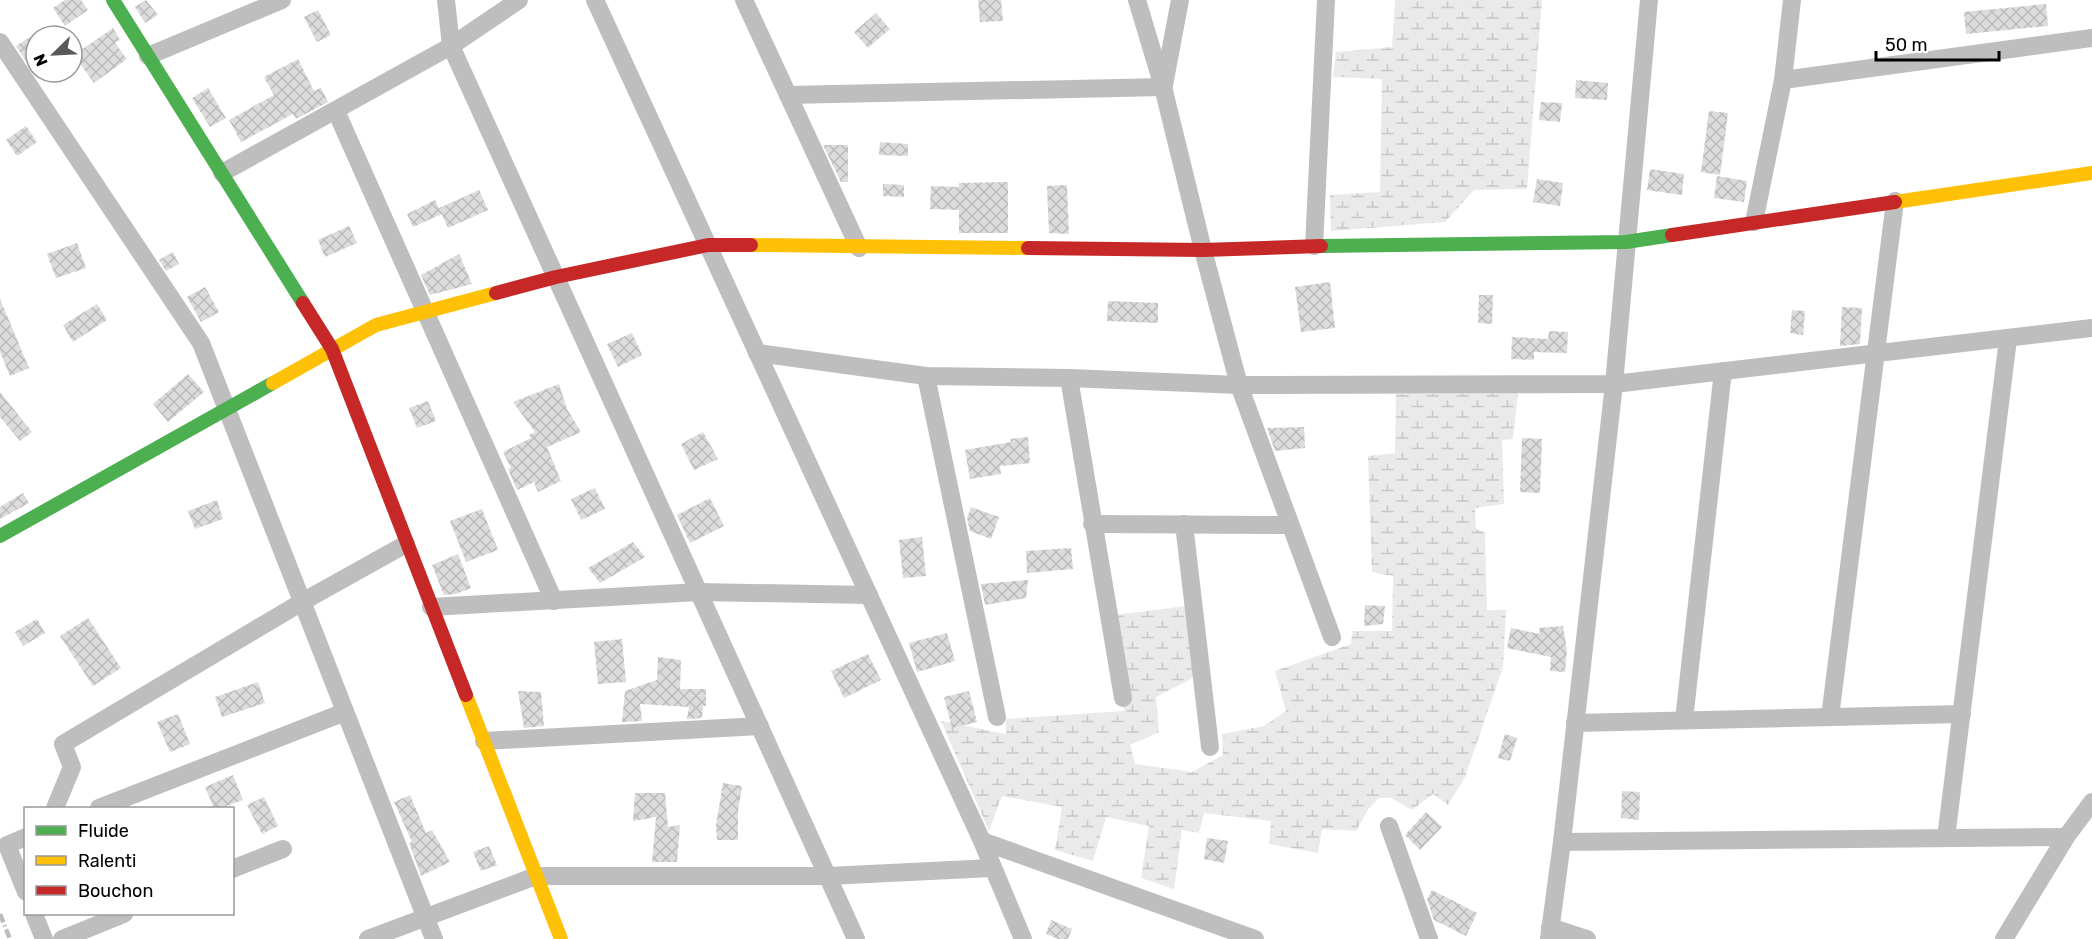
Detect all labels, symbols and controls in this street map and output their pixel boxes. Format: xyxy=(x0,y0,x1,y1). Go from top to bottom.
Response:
north arrow xyxy=(24,24,84,84)
scale bar xyxy=(1876,24,1999,62)
text: 50 m xyxy=(1885,34,1928,56)
text: N xyxy=(30,51,52,69)
legend xyxy=(24,807,234,915)
text: Fluide xyxy=(78,820,129,842)
text: Ralenti xyxy=(78,850,136,872)
text: Bouchon xyxy=(78,880,153,902)

